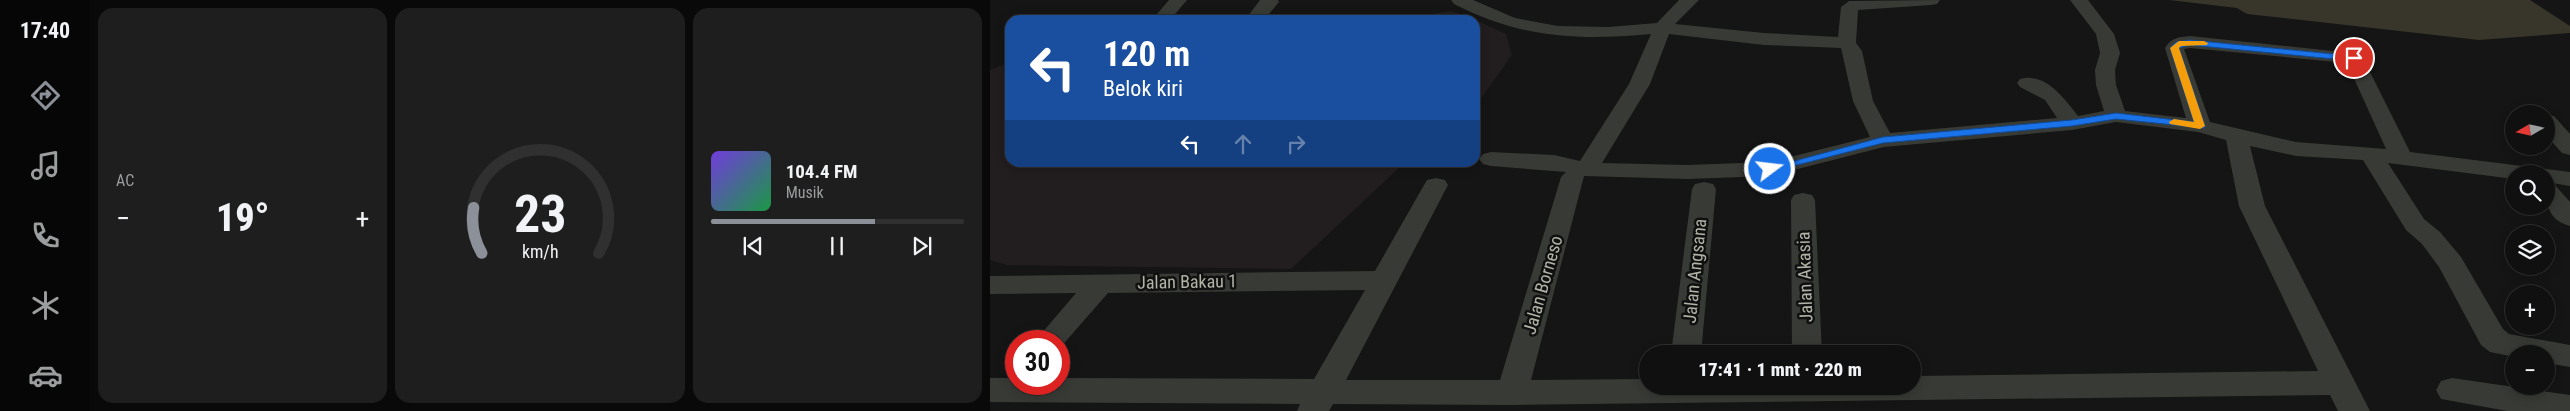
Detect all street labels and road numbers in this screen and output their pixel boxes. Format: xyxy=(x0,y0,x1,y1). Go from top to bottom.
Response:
street label: Jalan Angsana xyxy=(1679,218,1710,324)
street label: Jalan Akasia xyxy=(1792,231,1817,323)
street label: Jalan Borneso xyxy=(1518,233,1567,337)
street label: Jalan Bakau 1 xyxy=(1137,270,1237,293)

